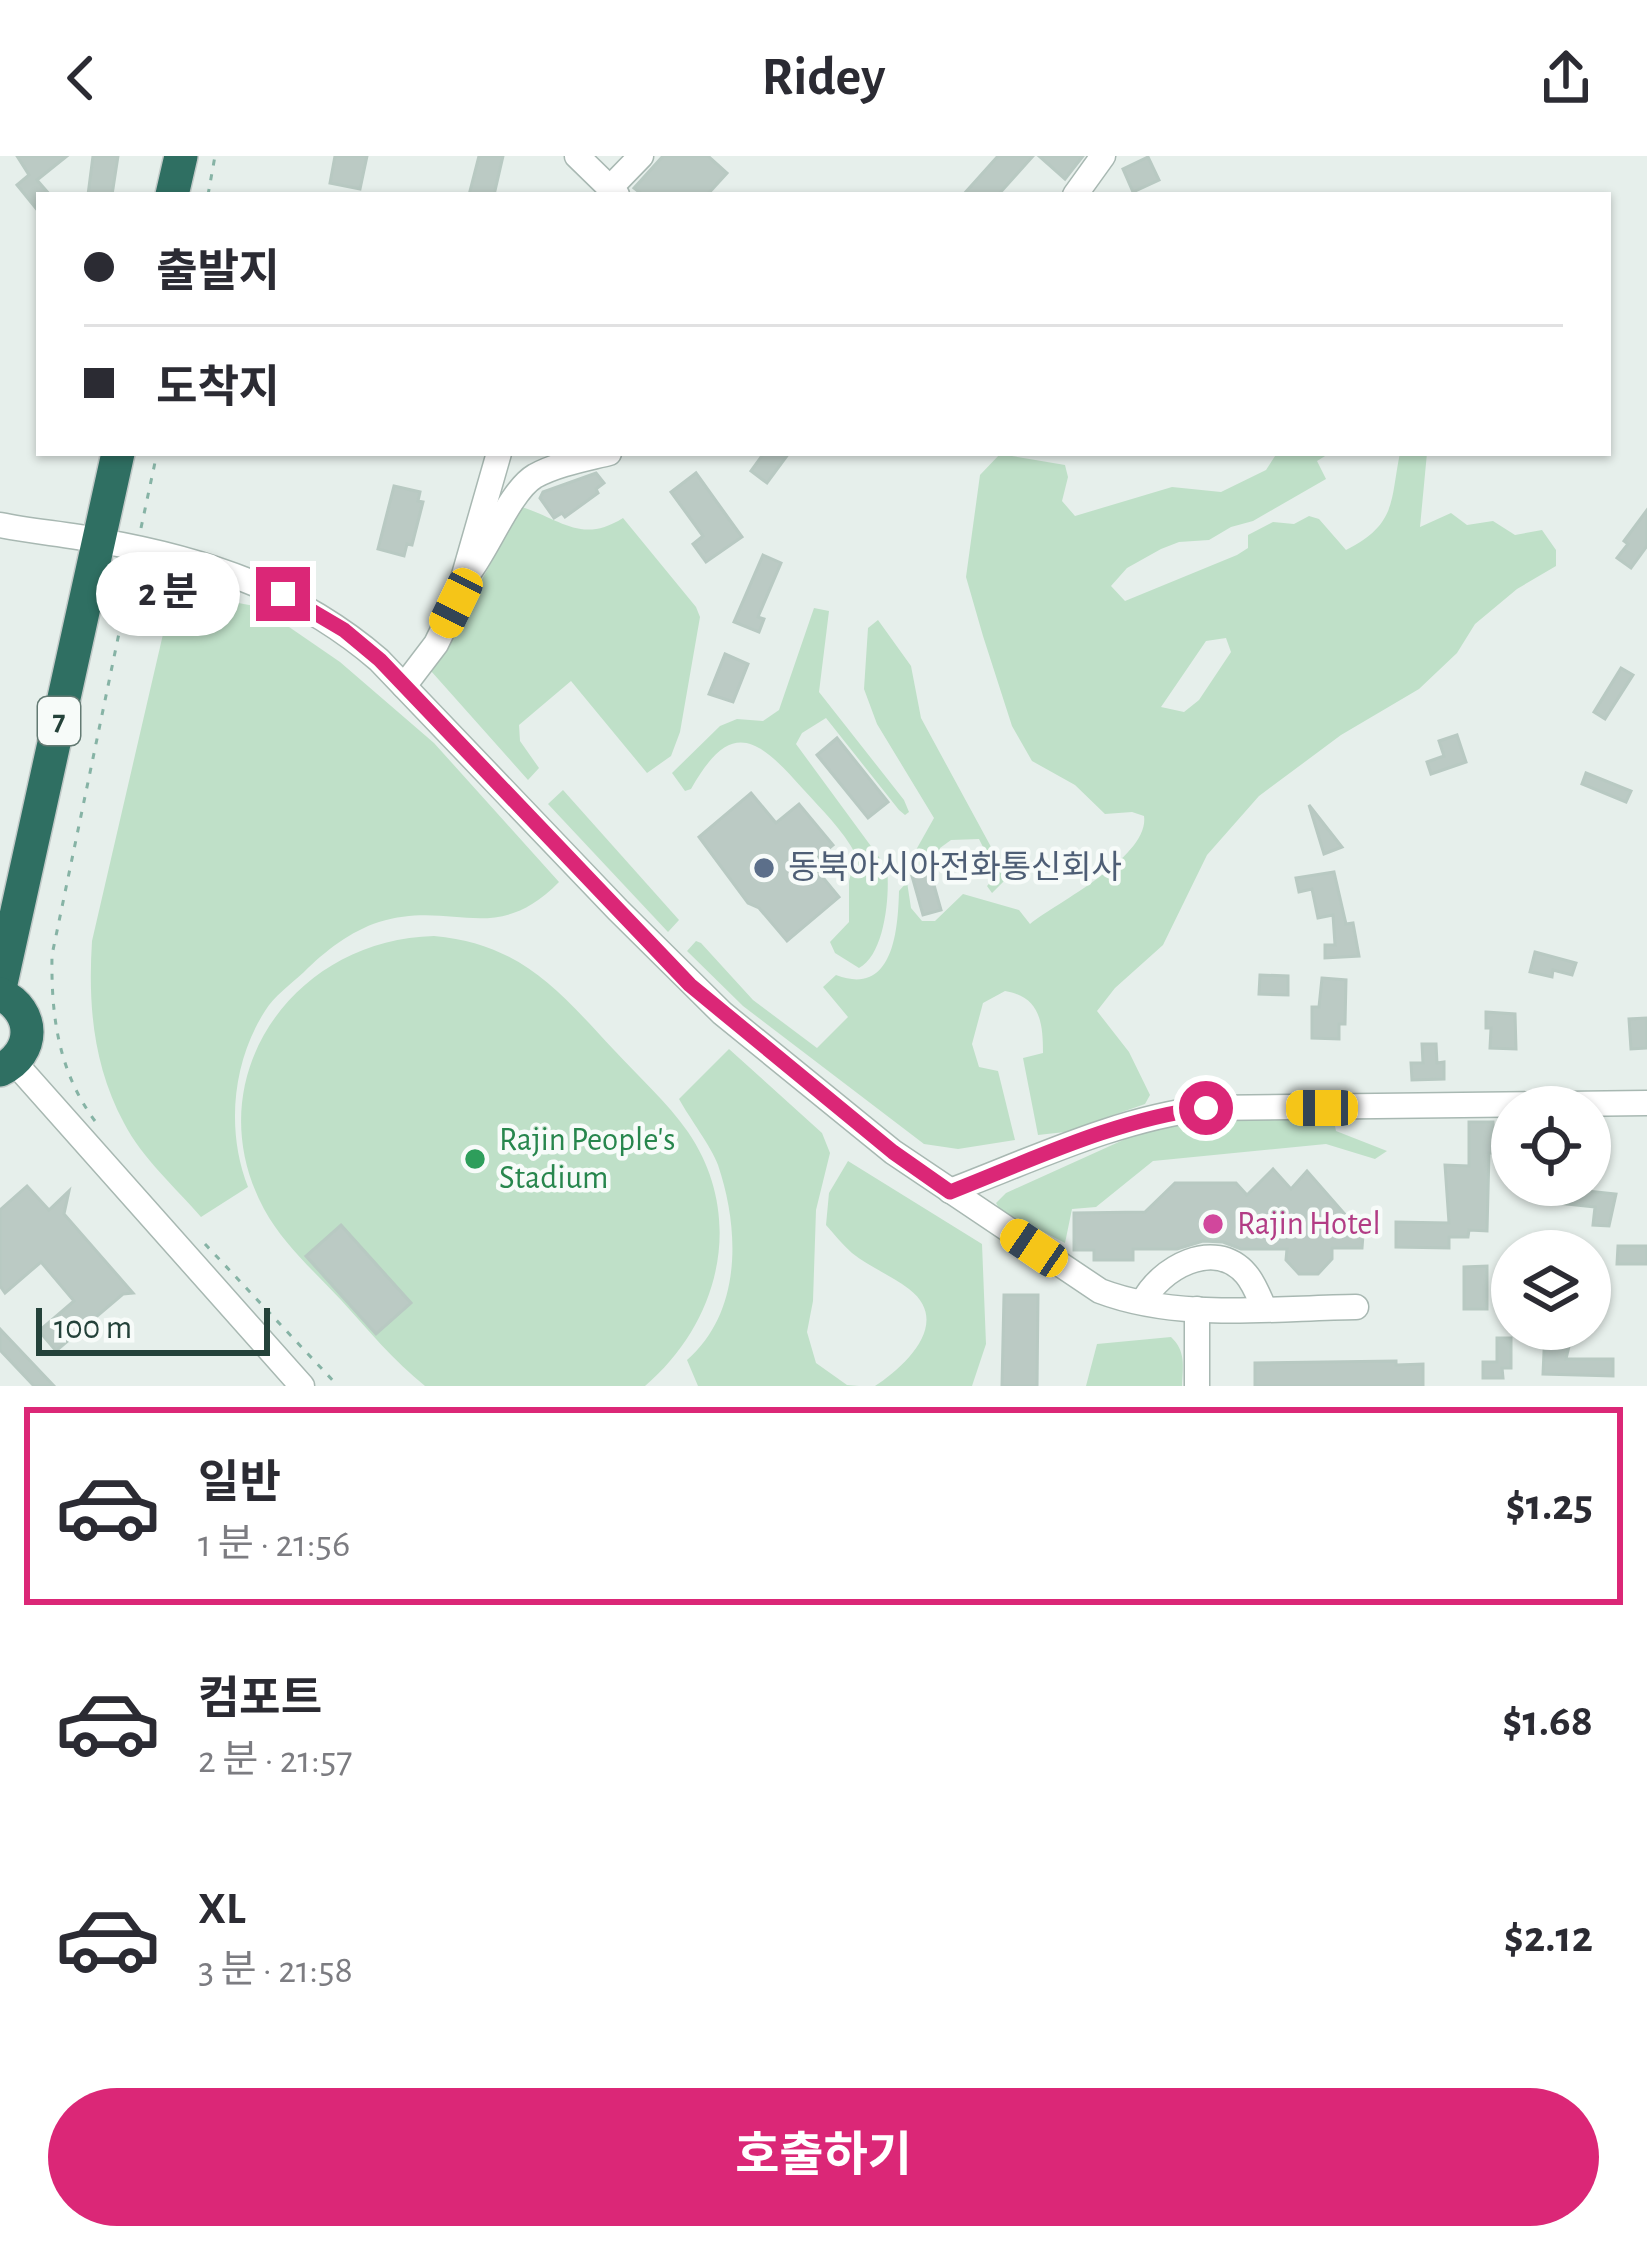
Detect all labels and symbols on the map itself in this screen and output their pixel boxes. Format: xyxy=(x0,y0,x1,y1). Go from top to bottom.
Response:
callout: 2 분 xyxy=(97,552,241,636)
car xyxy=(424,563,488,643)
route end xyxy=(256,567,310,621)
road number: 7 xyxy=(38,697,80,745)
place label: 동북아시아전화통신회사 xyxy=(788,850,1122,885)
marker: 동북아시아전화통신회사 xyxy=(751,855,777,881)
route start xyxy=(1179,1081,1233,1135)
car xyxy=(1286,1090,1358,1126)
place label: Rajin People's Stadium xyxy=(499,1124,675,1195)
marker: Rajin People's Stadium xyxy=(462,1146,488,1172)
place label: Rajin Hotel xyxy=(1237,1208,1381,1241)
marker: Rajin Hotel xyxy=(1200,1211,1226,1237)
car xyxy=(994,1213,1074,1283)
scale bar xyxy=(36,1302,270,1355)

